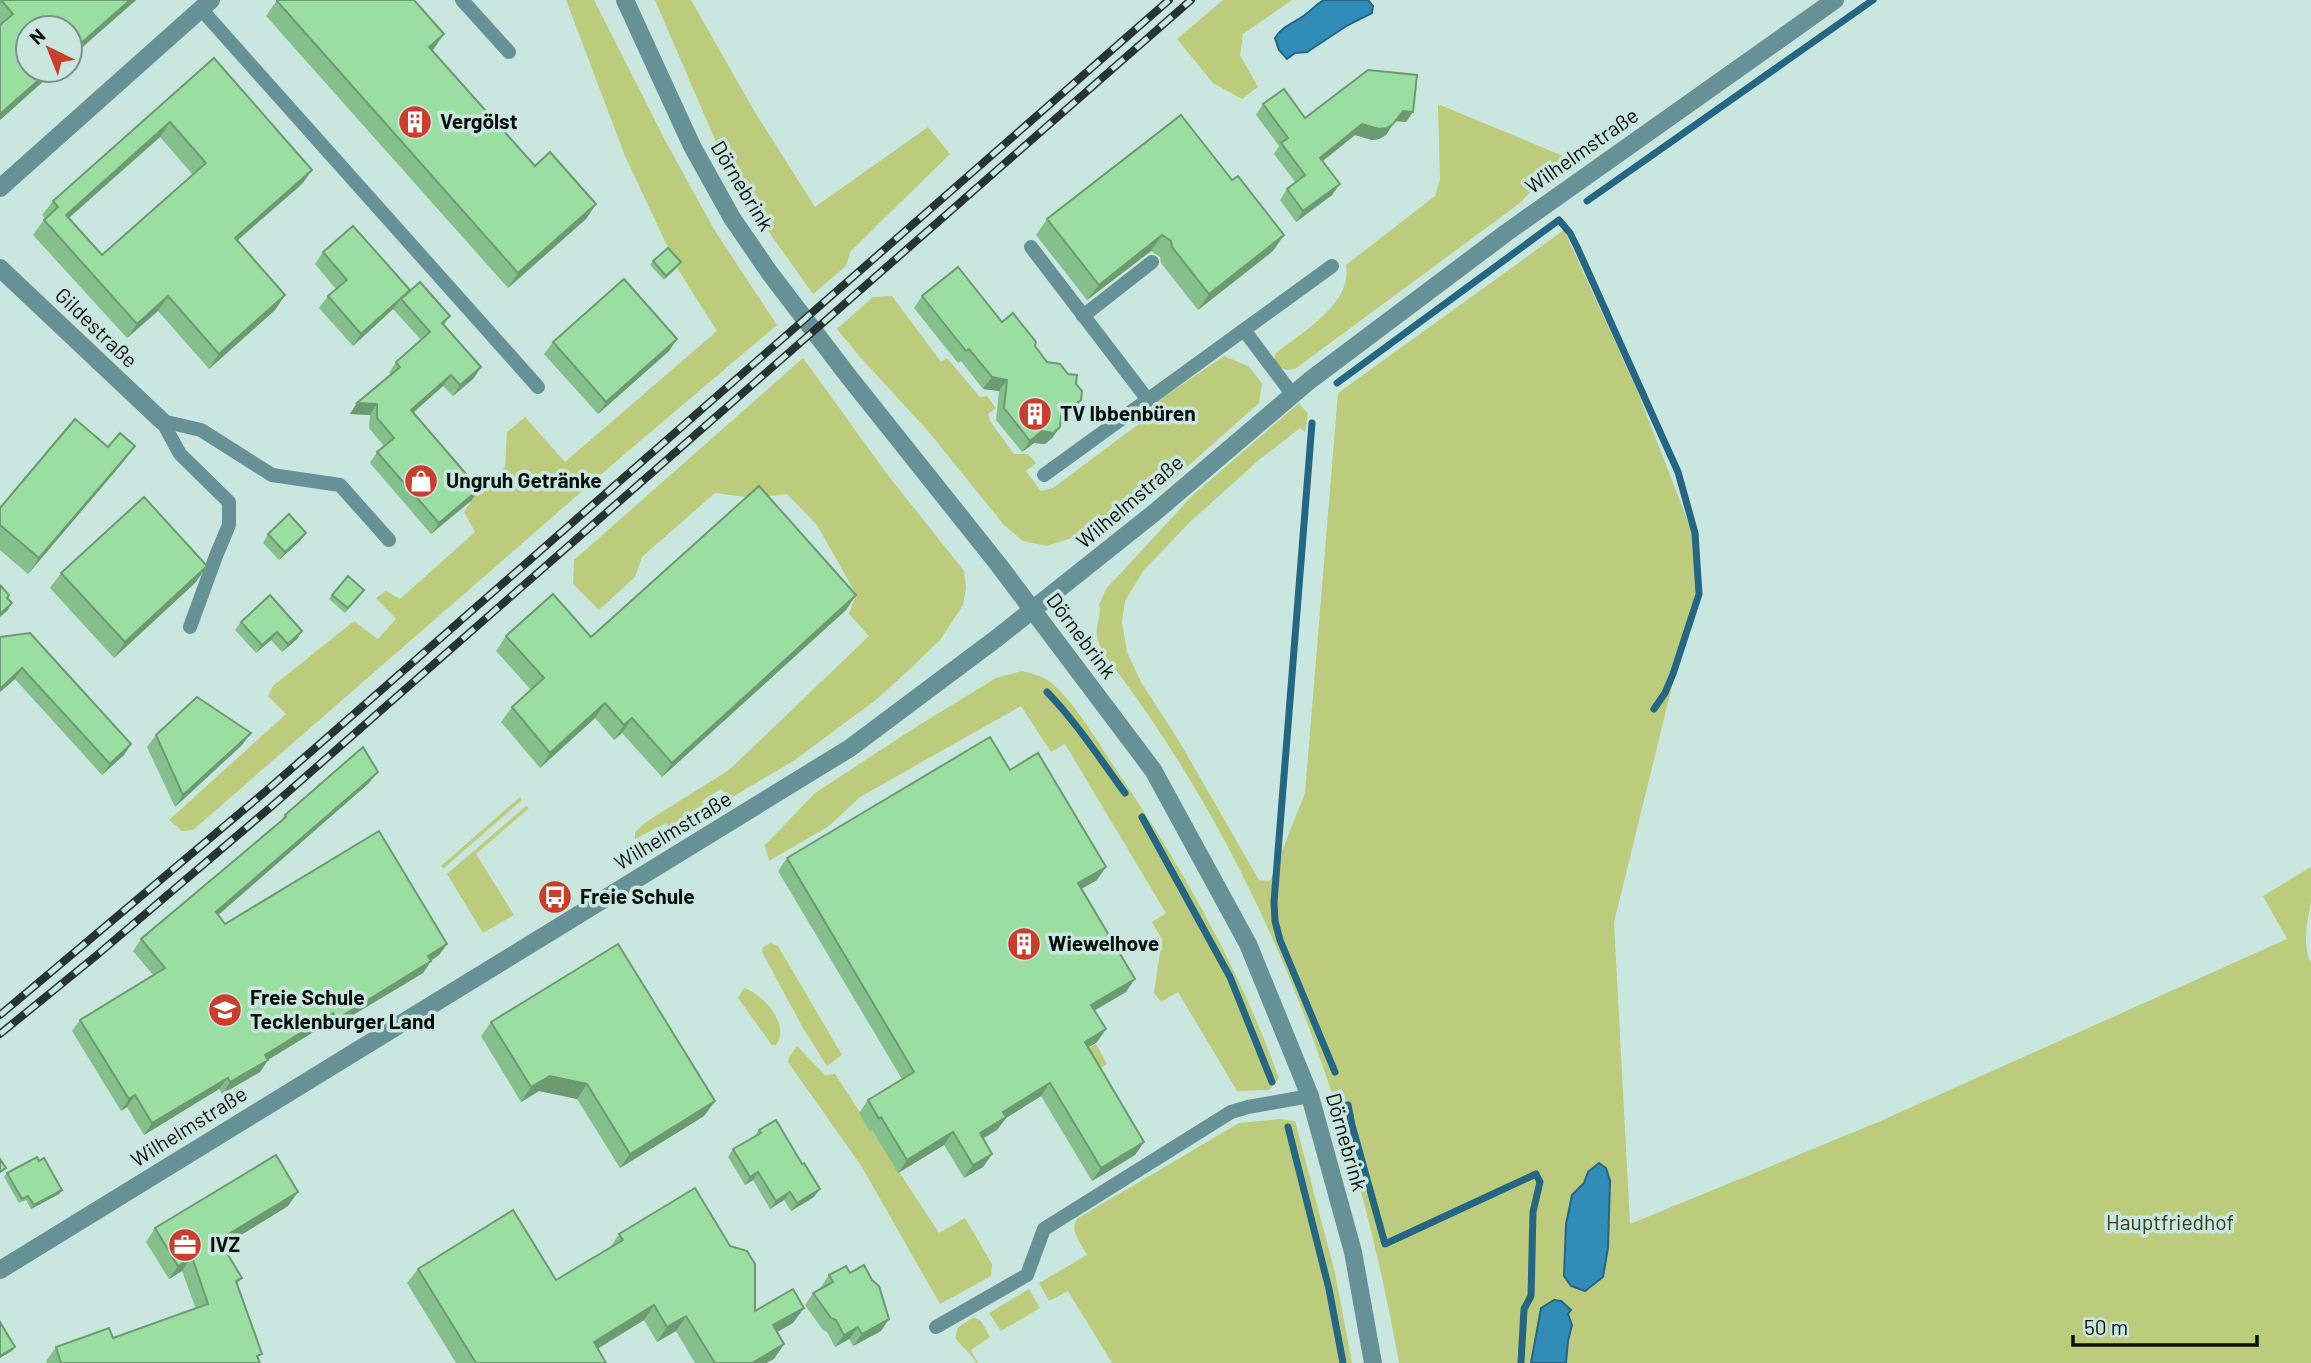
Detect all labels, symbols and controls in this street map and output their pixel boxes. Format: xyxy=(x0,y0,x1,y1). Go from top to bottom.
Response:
north arrow xyxy=(14,14,84,84)
text: N xyxy=(25,23,50,49)
street label: Wilhelmstraße xyxy=(1520,102,1642,198)
building icon: Vergölst xyxy=(396,103,434,141)
place label: Vergölst xyxy=(440,108,518,133)
street label: Dörnebrink xyxy=(707,136,780,235)
street label: Gildestraße xyxy=(51,282,143,372)
building icon: TV Ibbenbüren xyxy=(1016,395,1054,433)
place label: TV Ibbenbüren xyxy=(1060,400,1196,425)
street label: Wilhelmstraße xyxy=(1070,449,1188,553)
shop icon: Ungruh Getränke xyxy=(402,462,440,500)
place label: Ungruh Getränke xyxy=(446,467,602,492)
street label: Dörnebrink xyxy=(1042,587,1122,683)
street label: Wilhelmstraße xyxy=(609,785,735,874)
bus stop icon: Freie Schule xyxy=(536,878,574,916)
place label: Freie Schule xyxy=(580,883,695,908)
building icon: Wiewelhove xyxy=(1005,925,1043,963)
place label: Wiewelhove xyxy=(1048,930,1159,955)
place label: Freie Schule Tecklenburger Land xyxy=(250,984,435,1033)
school or university icon: Freie Schule Tecklenburger Land xyxy=(206,991,244,1029)
street label: Wilhelmstraße xyxy=(126,1080,251,1171)
street label: Dörnebrink xyxy=(1322,1090,1373,1193)
park label: Hauptfriedhof xyxy=(2106,1209,2234,1234)
office icon: IVZ xyxy=(166,1226,204,1264)
place label: IVZ xyxy=(210,1231,240,1256)
scale bar xyxy=(2073,1304,2257,1348)
text: 50 m xyxy=(2084,1314,2128,1339)

